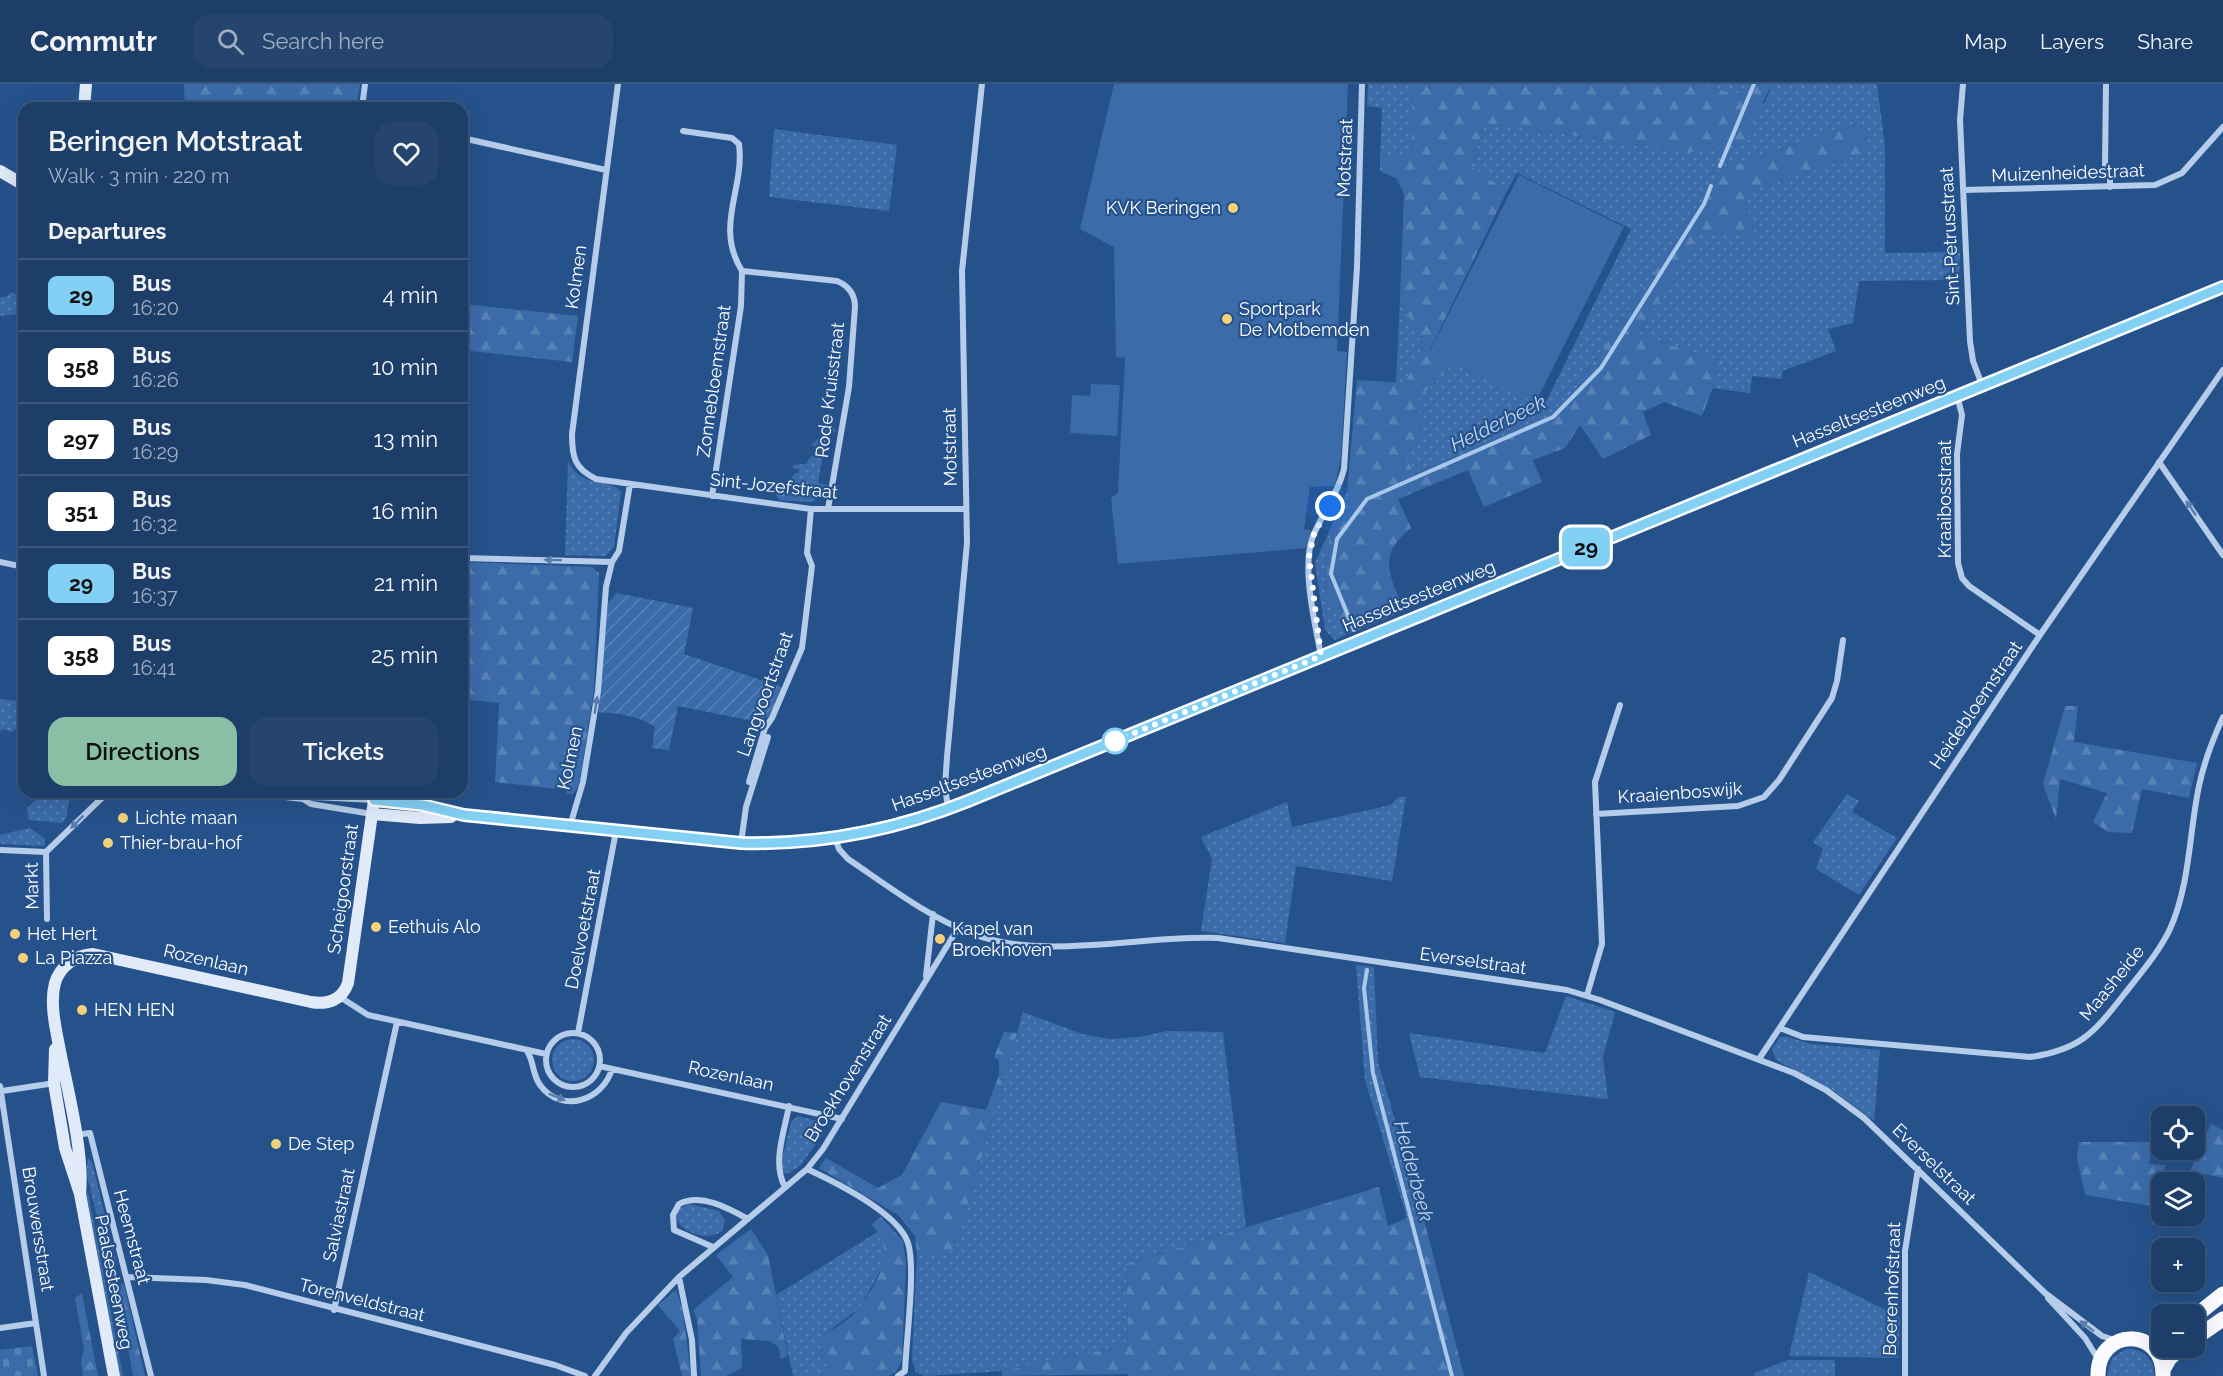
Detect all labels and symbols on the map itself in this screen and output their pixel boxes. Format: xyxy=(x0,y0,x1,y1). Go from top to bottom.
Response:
street label: Motstraat xyxy=(1333,118,1356,198)
street label: Muizenheidestraat xyxy=(1991,159,2145,186)
street label: Sint-Petrusstraat xyxy=(1935,166,1964,306)
place label: KVK Beringen xyxy=(1106,197,1221,218)
marker: KVK Beringen xyxy=(1226,201,1240,215)
street label: Kolmen xyxy=(561,244,590,310)
place label: Sportpark De Motbemden xyxy=(1239,298,1370,340)
street label: Zonnebloemstraat xyxy=(692,303,735,458)
marker: Sportpark De Motbemden xyxy=(1220,312,1234,326)
street label: Rode Kruisstraat xyxy=(811,321,848,459)
street label: Hasseltsesteenweg xyxy=(1789,371,1948,452)
water label: Helderbeek xyxy=(1446,389,1550,456)
street label: Motstraat xyxy=(938,407,961,487)
street label: Kraaibosstraat xyxy=(1934,440,1955,558)
street label: Sint-Jozefstraat xyxy=(709,468,839,503)
your location xyxy=(1315,491,1345,521)
one-way arrow xyxy=(2185,501,2197,517)
line badge: 29 xyxy=(1559,528,1613,566)
street label: Hasseltsesteenweg xyxy=(1339,555,1498,636)
one-way arrow xyxy=(544,556,563,565)
street label: Langvoortstraat xyxy=(732,628,797,759)
street label: Heidebloemstraat xyxy=(1925,637,2026,773)
one-way arrow xyxy=(591,695,600,714)
street label: Kolmen xyxy=(553,724,586,791)
unlabelled marker xyxy=(1102,728,1128,754)
street label: Hasseltsesteenweg xyxy=(889,740,1049,815)
street label: Kraaienboswijk xyxy=(1617,778,1743,807)
place label: Lichte maan xyxy=(135,807,237,828)
marker: Lichte maan xyxy=(116,811,130,825)
one-way arrow xyxy=(70,814,84,828)
street label: Scheigoorstraat xyxy=(323,822,362,955)
place label: Thier-brau-hof xyxy=(120,832,243,853)
marker: Thier-brau-hof xyxy=(101,836,115,850)
street label: Markt xyxy=(21,862,42,910)
street label: Doelvoetstraat xyxy=(561,867,604,991)
place label: Eethuis Alo xyxy=(388,916,481,937)
place label: Kapel van Broekhoven xyxy=(952,918,1052,960)
marker: Eethuis Alo xyxy=(369,920,383,934)
place label: Het Hert xyxy=(27,923,97,944)
marker: Het Hert xyxy=(8,927,22,941)
marker: Kapel van Broekhoven xyxy=(933,932,947,946)
street label: Rozenlaan xyxy=(162,940,251,979)
street label: Maasheide xyxy=(2075,940,2149,1025)
street label: Everselstraat xyxy=(1418,943,1528,978)
place label: La Piazza xyxy=(35,947,112,968)
marker: La Piazza xyxy=(16,951,30,965)
place label: HEN HEN xyxy=(94,999,175,1020)
marker: HEN HEN xyxy=(75,1003,89,1017)
street label: Broekhovenstraat xyxy=(800,1010,895,1145)
street label: Rozenlaan xyxy=(687,1056,776,1095)
one-way arrow xyxy=(548,1093,566,1102)
water label: Helderbeek xyxy=(1389,1118,1439,1224)
street label: Everselstraat xyxy=(1888,1119,1980,1209)
place label: De Step xyxy=(288,1133,354,1154)
marker: De Step xyxy=(269,1137,283,1151)
street label: Brouwersstraat xyxy=(18,1165,59,1293)
street label: Salviastraat xyxy=(318,1166,359,1264)
street label: Heemstraat xyxy=(110,1187,155,1287)
street label: Paalsesteenweg xyxy=(91,1213,138,1351)
street label: Boerenhofstraat xyxy=(1879,1222,1904,1356)
street label: Torenveldstraat xyxy=(297,1274,427,1325)
one-way arrow xyxy=(2080,1320,2096,1332)

